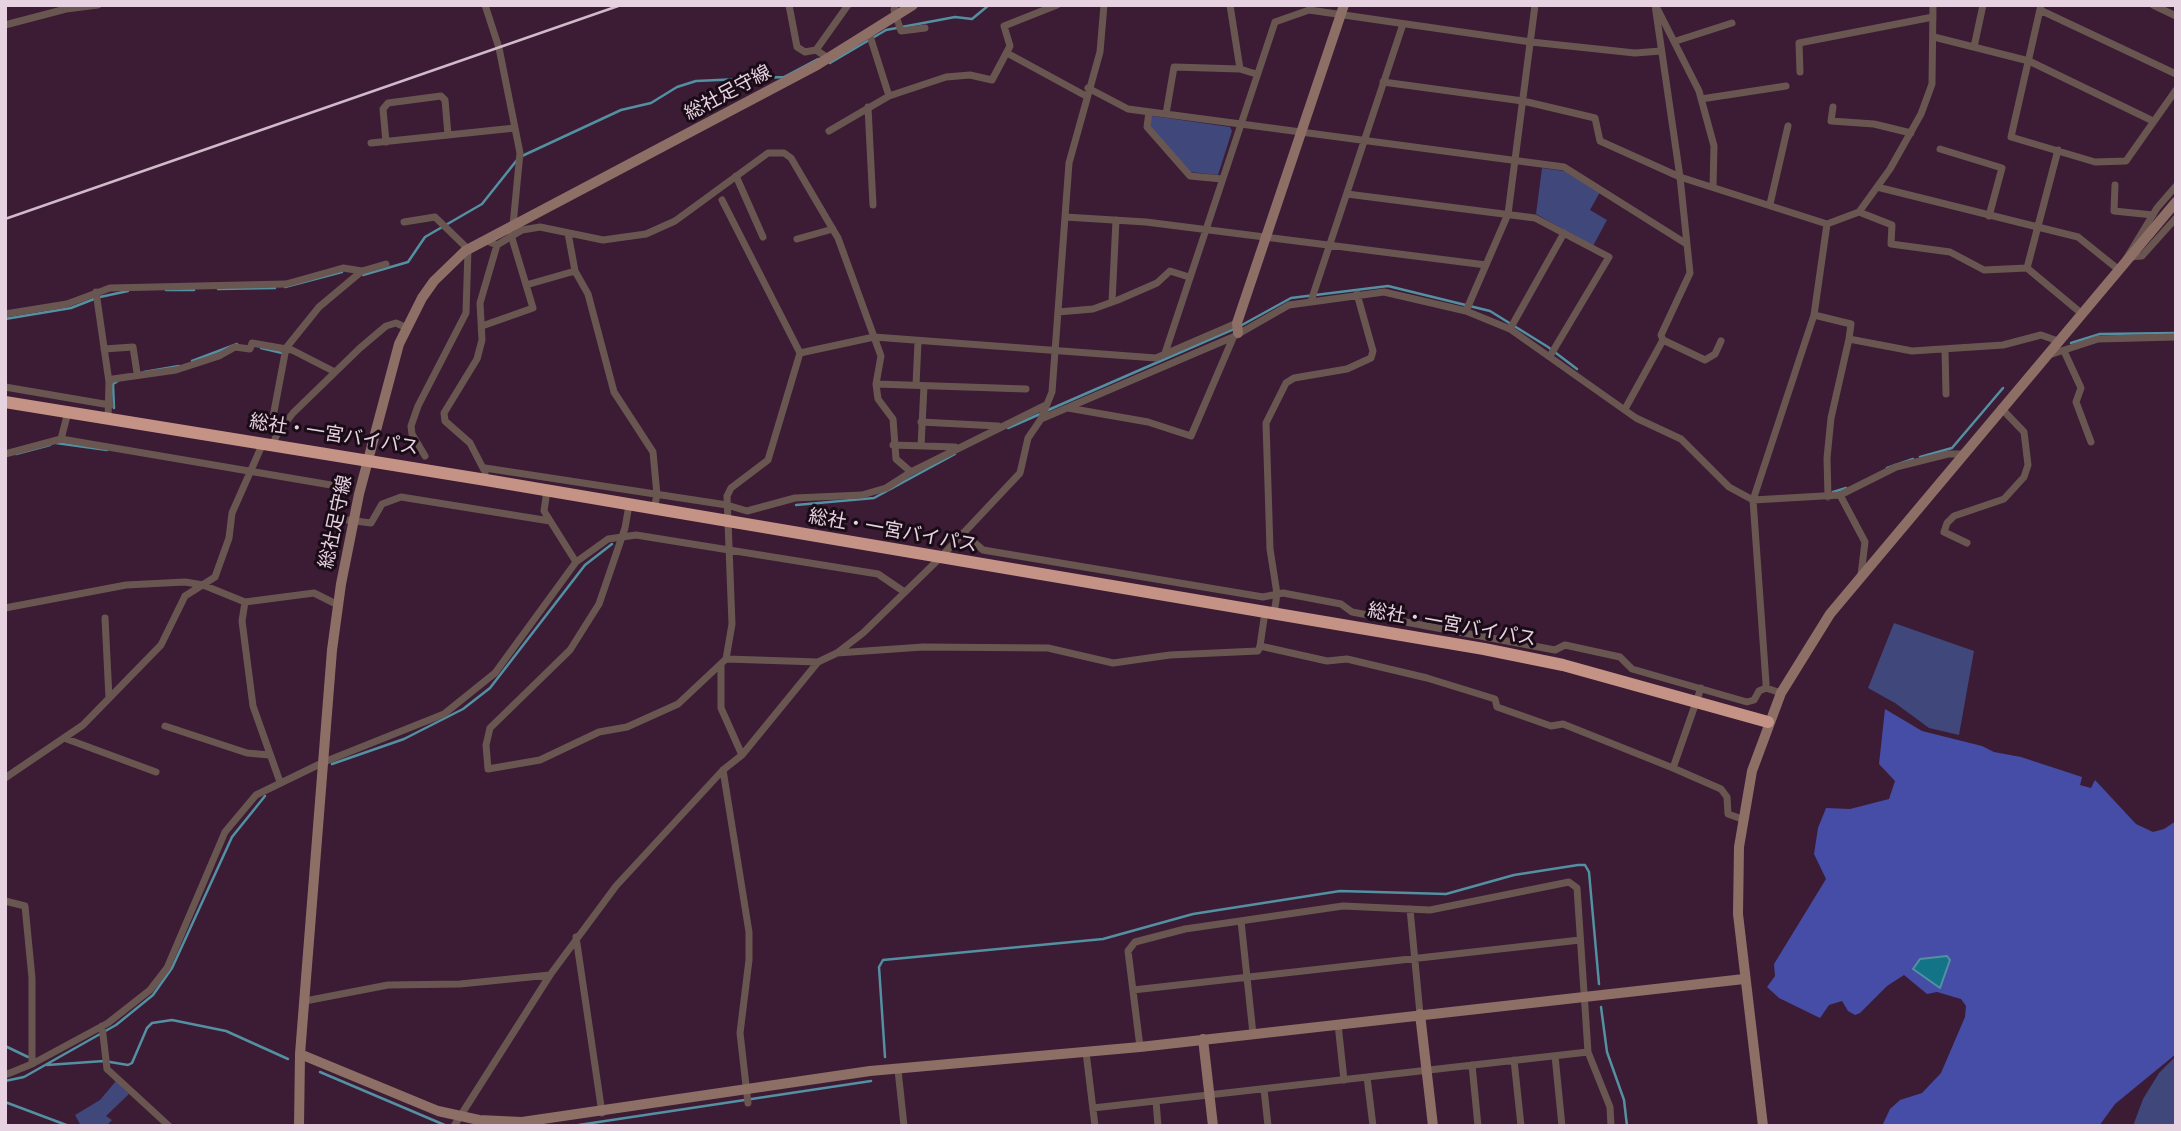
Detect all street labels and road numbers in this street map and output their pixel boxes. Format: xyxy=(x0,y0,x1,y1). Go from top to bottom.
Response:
street label: 総社足守線 xyxy=(681,61,775,125)
street label: 総社・一宮バイパス xyxy=(248,410,420,460)
street label: 総社足守線 xyxy=(315,473,357,571)
street label: 総社・一宮バイパス xyxy=(807,505,979,557)
street label: 総社・一宮バイパス xyxy=(1366,599,1538,651)

